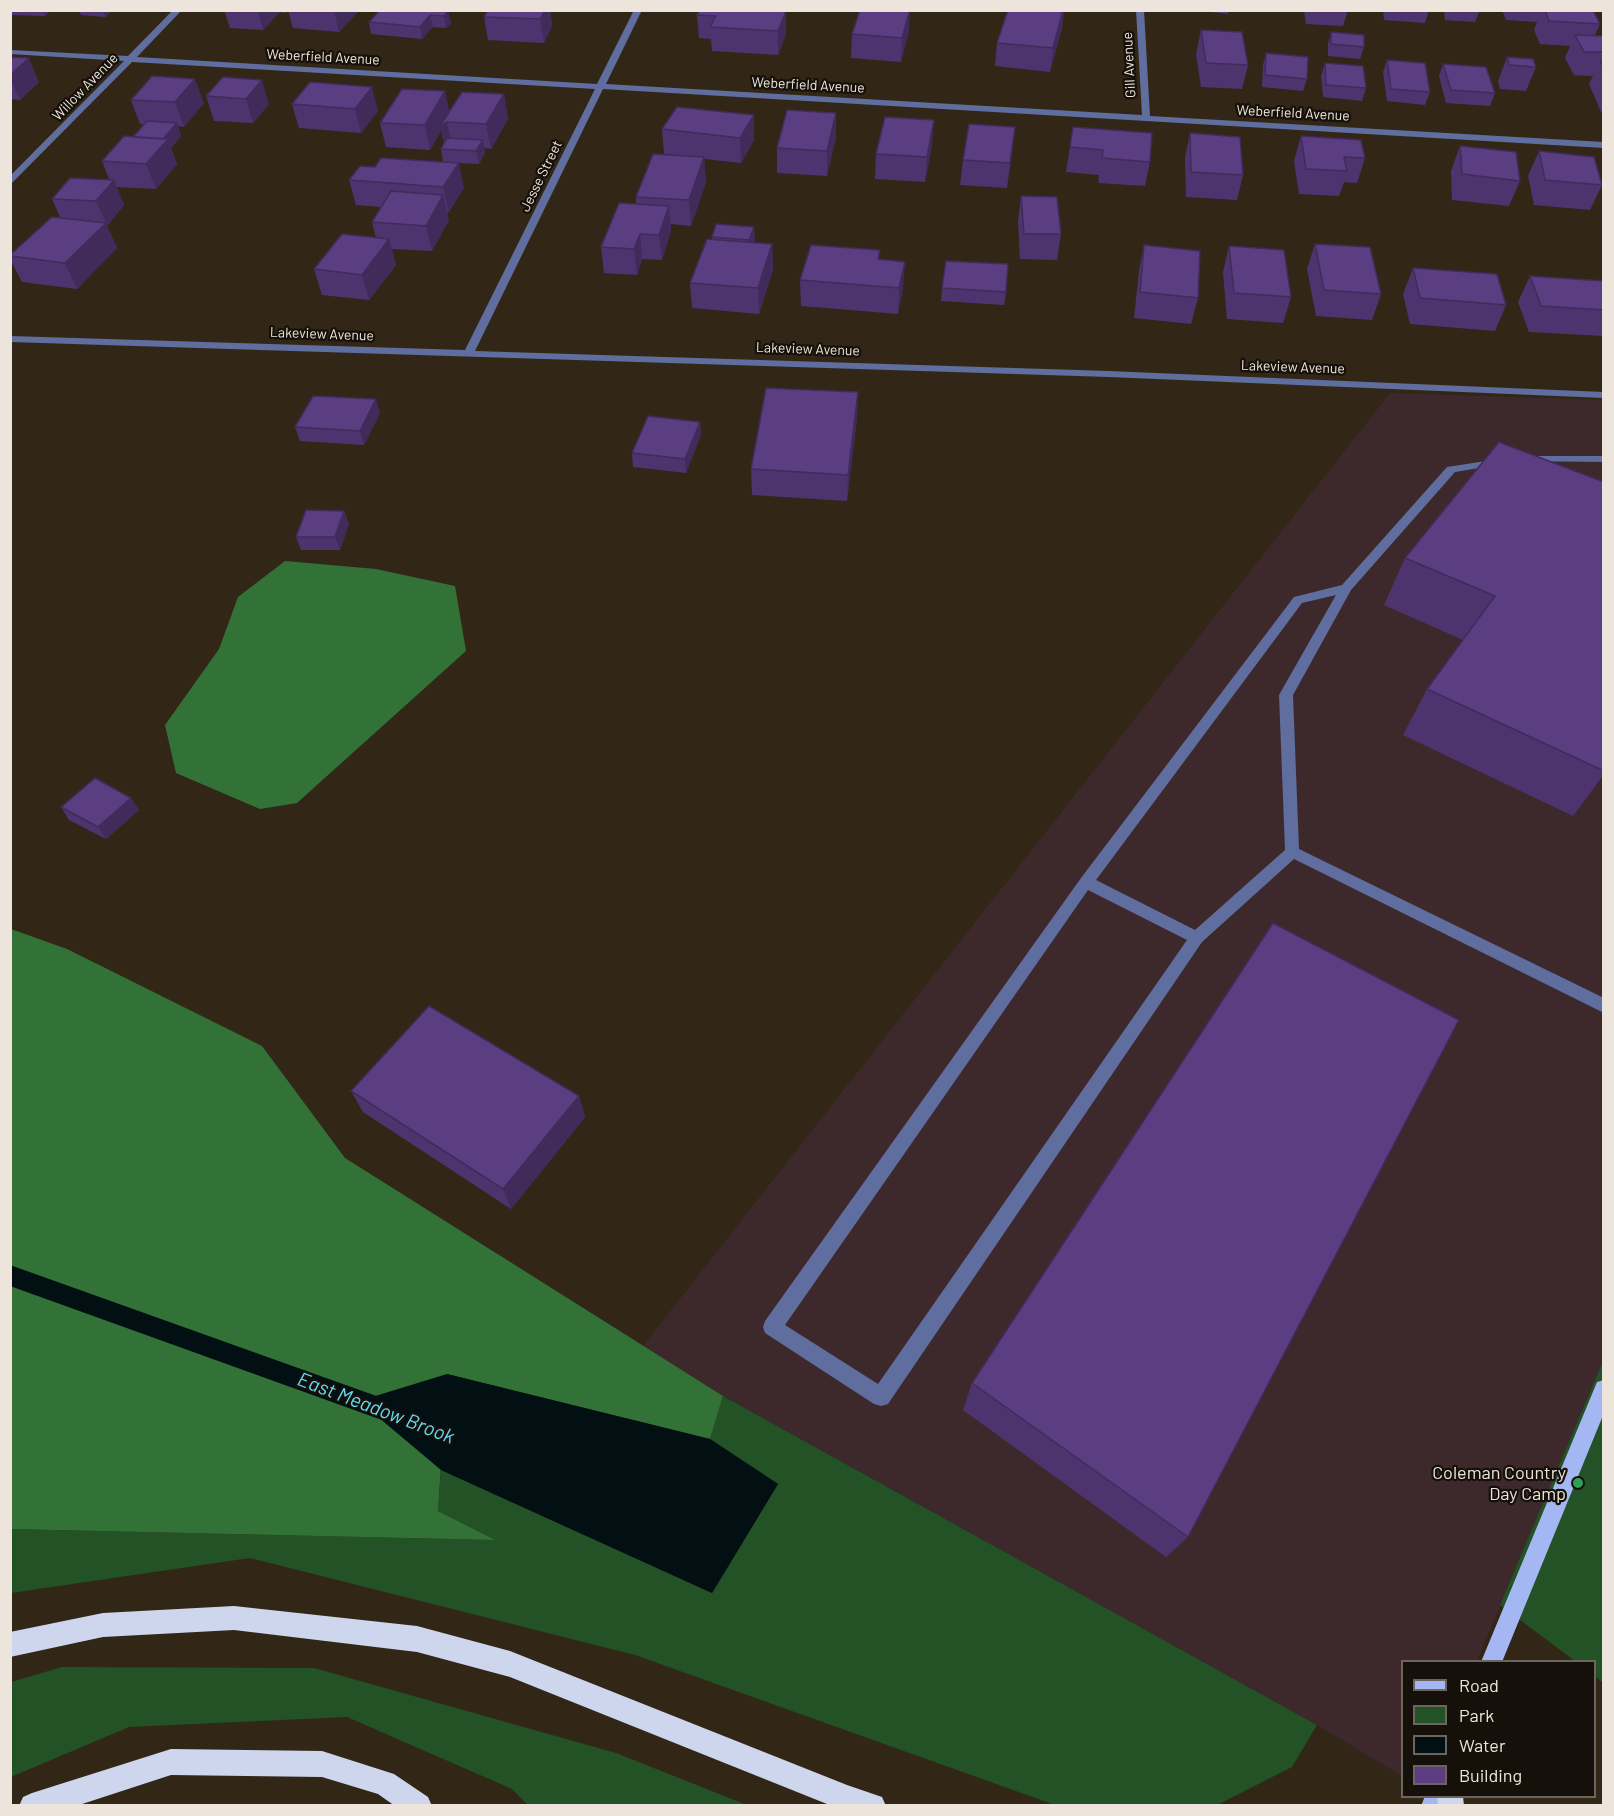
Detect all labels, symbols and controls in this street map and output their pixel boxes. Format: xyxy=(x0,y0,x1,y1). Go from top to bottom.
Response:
street label: Gill Avenue xyxy=(1119,32,1139,98)
street label: Weberfield Avenue xyxy=(266,46,380,68)
street label: Willow Avenue xyxy=(49,50,121,124)
street label: Weberfield Avenue xyxy=(751,74,865,96)
street label: Weberfield Avenue xyxy=(1236,102,1350,124)
street label: Jesse Street xyxy=(517,138,565,214)
street label: Lakeview Avenue xyxy=(270,324,374,344)
street label: Lakeview Avenue xyxy=(756,339,860,359)
street label: Lakeview Avenue xyxy=(1241,357,1345,377)
water label: East Meadow Brook xyxy=(294,1367,458,1449)
place label: Coleman Country Day Camp xyxy=(1432,1462,1566,1504)
marker: Coleman Country Day Camp xyxy=(1571,1476,1585,1490)
legend xyxy=(1401,1660,1596,1798)
text: Road xyxy=(1459,1674,1499,1696)
text: Park xyxy=(1459,1704,1494,1726)
text: Water xyxy=(1459,1734,1506,1756)
text: Building xyxy=(1459,1764,1522,1786)

